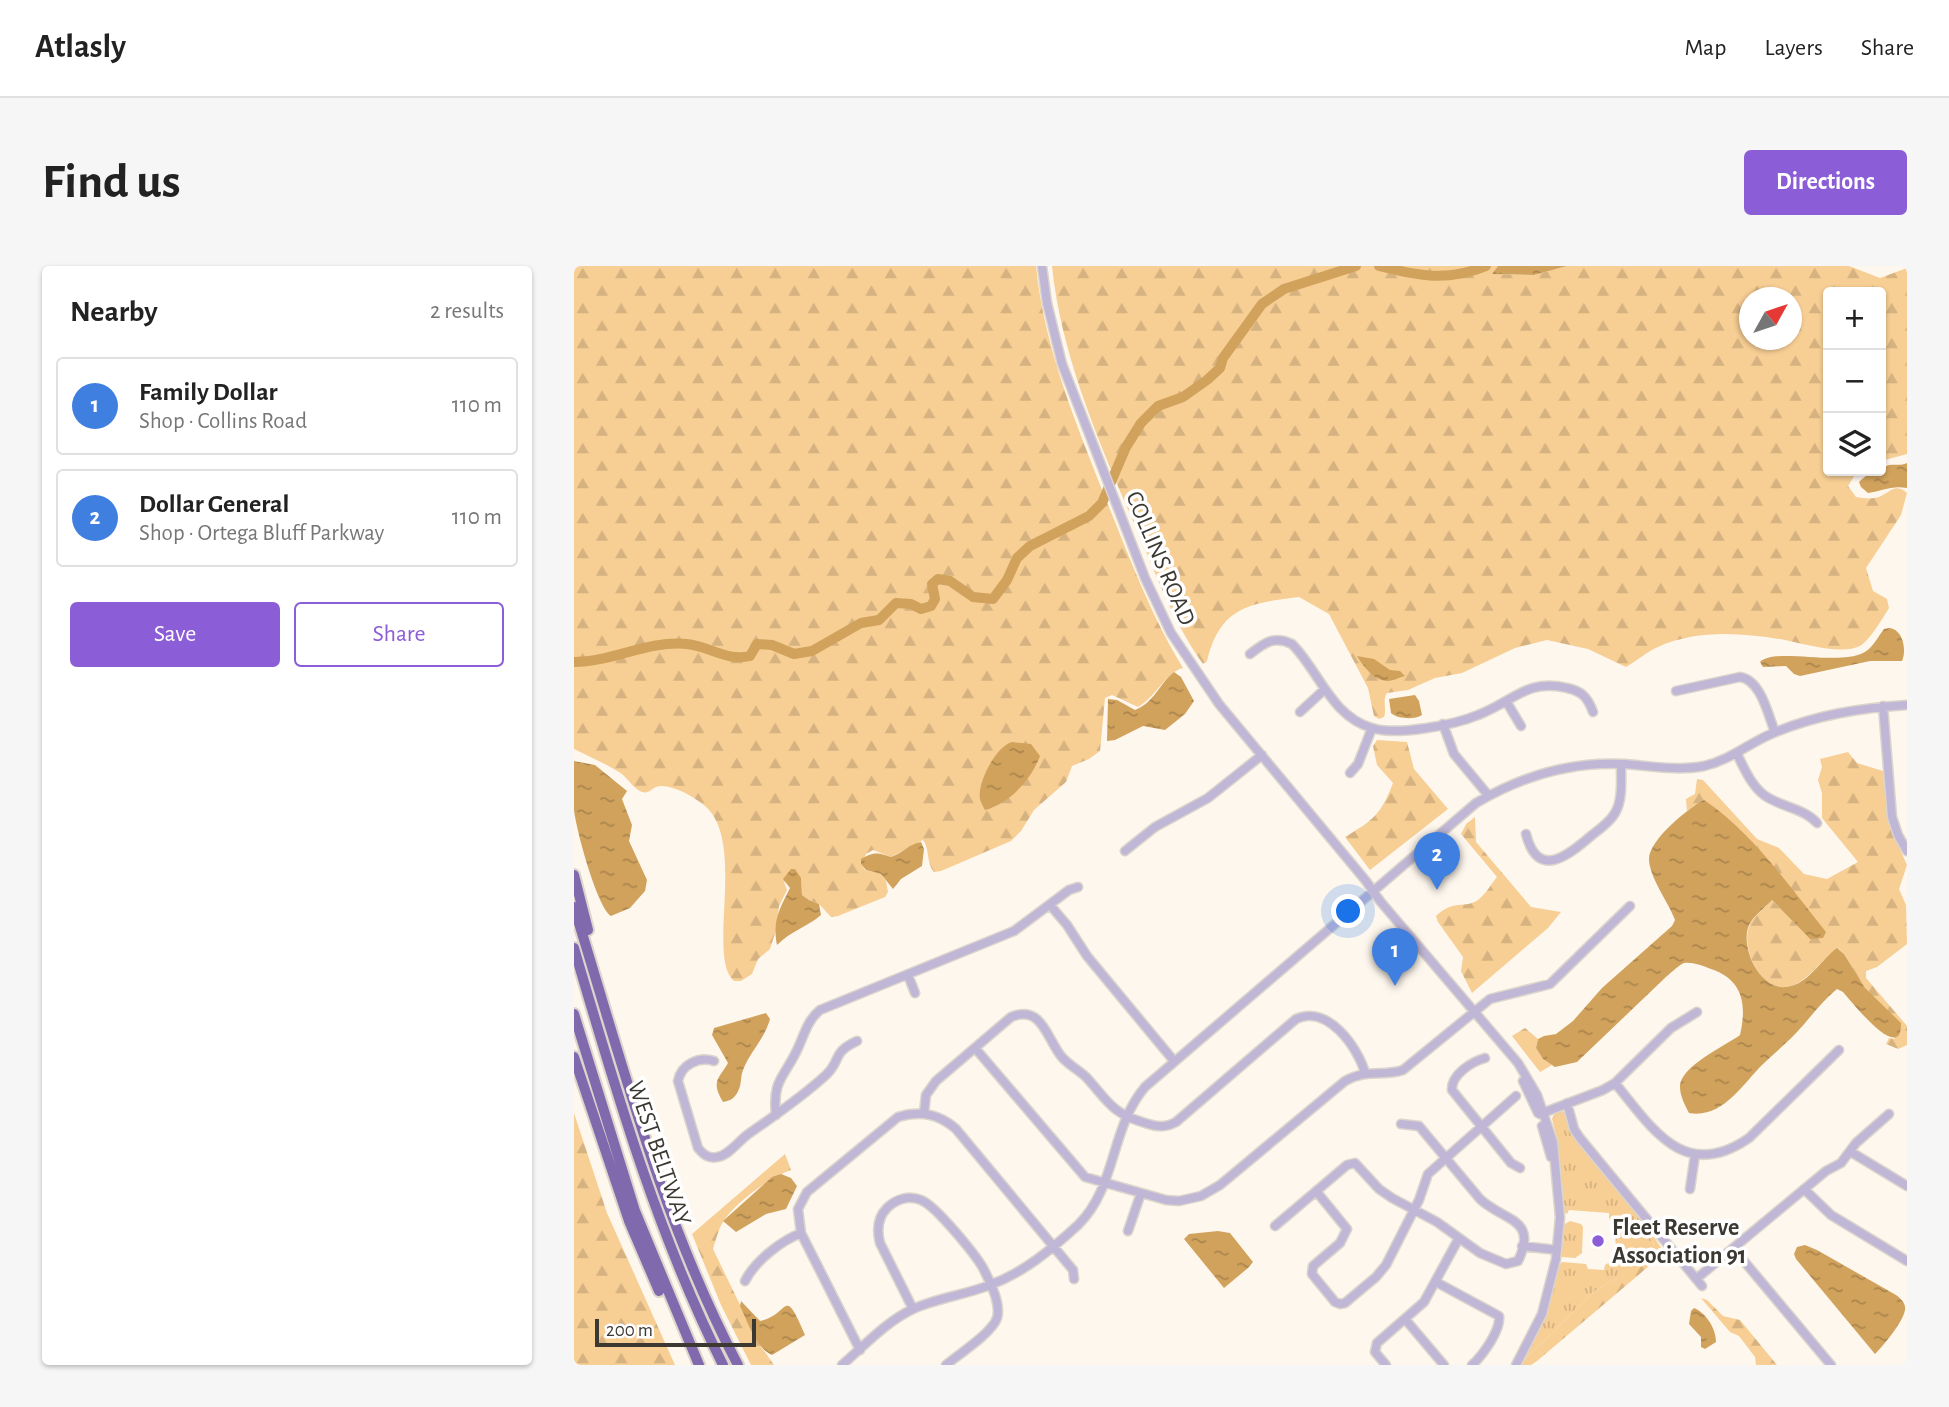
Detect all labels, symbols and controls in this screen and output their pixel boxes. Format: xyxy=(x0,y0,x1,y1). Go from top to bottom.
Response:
text: Atlasly xyxy=(35,31,126,64)
text: Map xyxy=(1684,36,1726,60)
text: Layers xyxy=(1764,36,1823,60)
text: Share xyxy=(1861,36,1914,60)
button: Directions xyxy=(1744,150,1907,215)
text: Find us xyxy=(42,158,181,207)
north arrow xyxy=(1739,287,1802,350)
map controls xyxy=(1823,287,1886,476)
button: + xyxy=(1823,287,1886,350)
text: Nearby xyxy=(70,297,158,327)
text: 2 results xyxy=(430,300,504,323)
button: − xyxy=(1823,350,1886,413)
text: Family Dollar xyxy=(139,379,278,405)
text: 1 xyxy=(91,394,99,417)
text: 110 m xyxy=(452,394,502,417)
text: Shop · Collins Road xyxy=(139,410,307,433)
button: layers xyxy=(1823,413,1886,476)
street label: COLLINS ROAD xyxy=(1121,488,1199,629)
text: Dollar General xyxy=(139,491,289,517)
text: 2 xyxy=(90,506,100,529)
text: 110 m xyxy=(452,506,502,529)
text: Shop · Ortega Bluff Parkway xyxy=(139,522,384,545)
button: Save xyxy=(70,602,280,667)
button: Share xyxy=(294,602,504,667)
pin: 2 xyxy=(1414,832,1460,890)
your location xyxy=(1331,894,1365,928)
pin: 1 xyxy=(1372,928,1418,986)
street label: WEST BELTWAY xyxy=(623,1078,695,1229)
place label: Fleet Reserve Association 91 xyxy=(1612,1216,1746,1268)
marker: Fleet Reserve Association 91 xyxy=(1590,1233,1606,1249)
scale bar xyxy=(595,1316,756,1348)
text: 200 m xyxy=(606,1321,653,1340)

